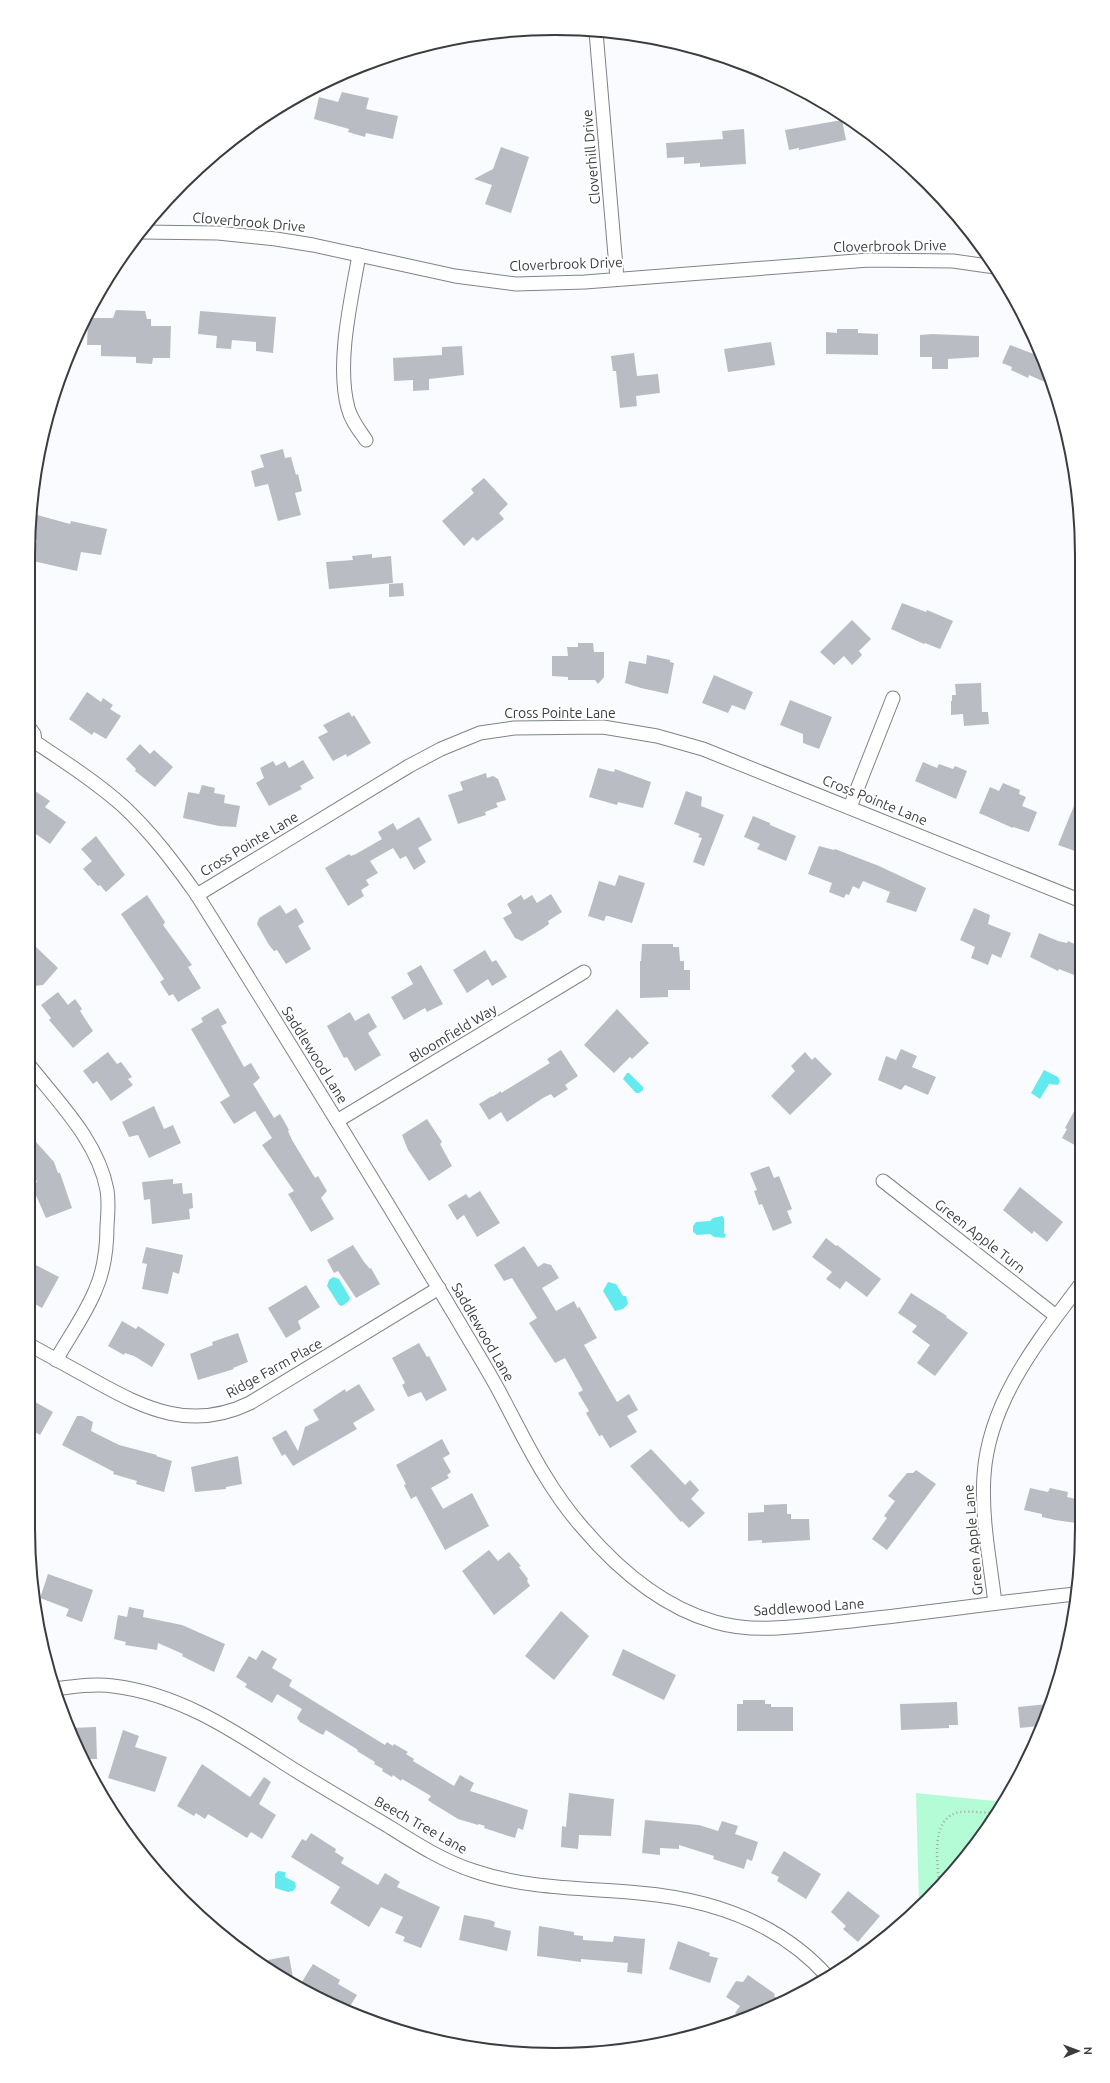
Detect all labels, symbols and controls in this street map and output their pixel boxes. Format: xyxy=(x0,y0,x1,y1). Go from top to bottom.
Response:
street label: Cloverhill Drive xyxy=(579,109,603,205)
street label: Cloverbrook Drive xyxy=(192,209,306,235)
street label: Cloverbrook Drive xyxy=(833,237,947,255)
street label: Cloverbrook Drive xyxy=(509,254,623,274)
street label: Cross Pointe Lane xyxy=(504,705,616,721)
street label: Cross Pointe Lane xyxy=(820,772,930,828)
street label: Cross Pointe Lane xyxy=(197,808,301,880)
street label: Bloomfield Way xyxy=(406,1000,500,1065)
street label: Saddlewood Lane xyxy=(279,1004,351,1106)
street label: Green Apple Turn xyxy=(932,1196,1028,1276)
street label: Saddlewood Lane xyxy=(448,1280,518,1384)
street label: Ridge Farm Place xyxy=(223,1335,325,1401)
street label: Green Apple Lane xyxy=(960,1484,986,1596)
street label: Saddlewood Lane xyxy=(753,1595,865,1619)
street label: Beech Tree Lane xyxy=(372,1793,470,1857)
north arrow xyxy=(1058,2031,1098,2071)
text: N xyxy=(1082,2047,1094,2055)

